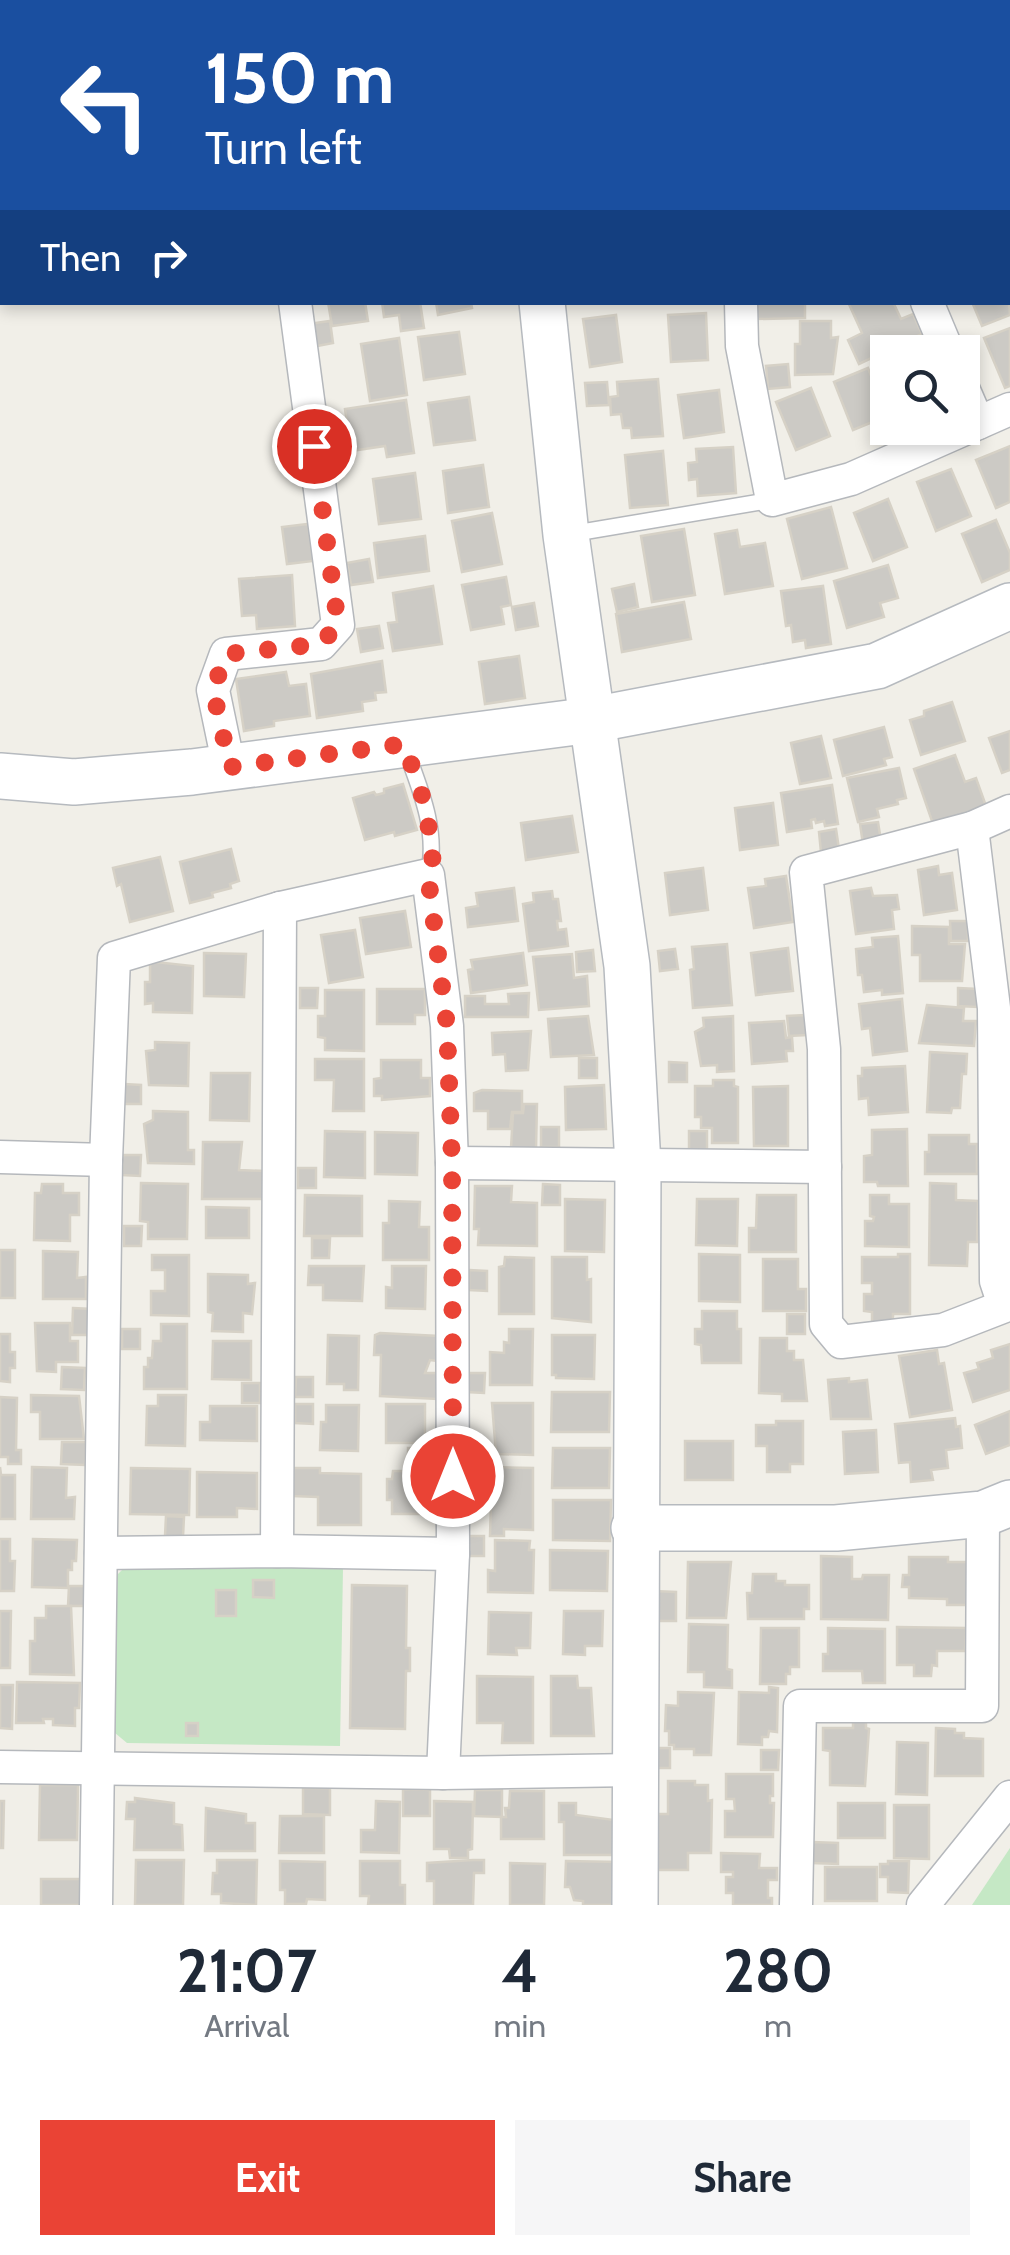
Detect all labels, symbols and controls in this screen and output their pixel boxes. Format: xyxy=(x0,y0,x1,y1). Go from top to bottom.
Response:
text: 150 m xyxy=(205,35,394,121)
icon: left xyxy=(40,40,170,170)
text: Turn left xyxy=(205,121,362,175)
icon: right xyxy=(141,230,196,285)
text: Then xyxy=(40,234,121,281)
map controls xyxy=(870,335,980,445)
button: search xyxy=(870,335,980,445)
pin xyxy=(272,404,357,489)
icon: arrive xyxy=(287,419,342,474)
position arrow xyxy=(401,1424,505,1528)
text: 21:07 xyxy=(177,1934,317,2007)
text: 4 xyxy=(501,1934,539,2007)
text: 280 xyxy=(723,1934,833,2007)
text: Arrival xyxy=(204,2006,289,2045)
text: min xyxy=(494,2006,546,2045)
text: m xyxy=(764,2006,792,2045)
button: Exit xyxy=(40,2120,495,2235)
button: Share xyxy=(515,2120,970,2235)

